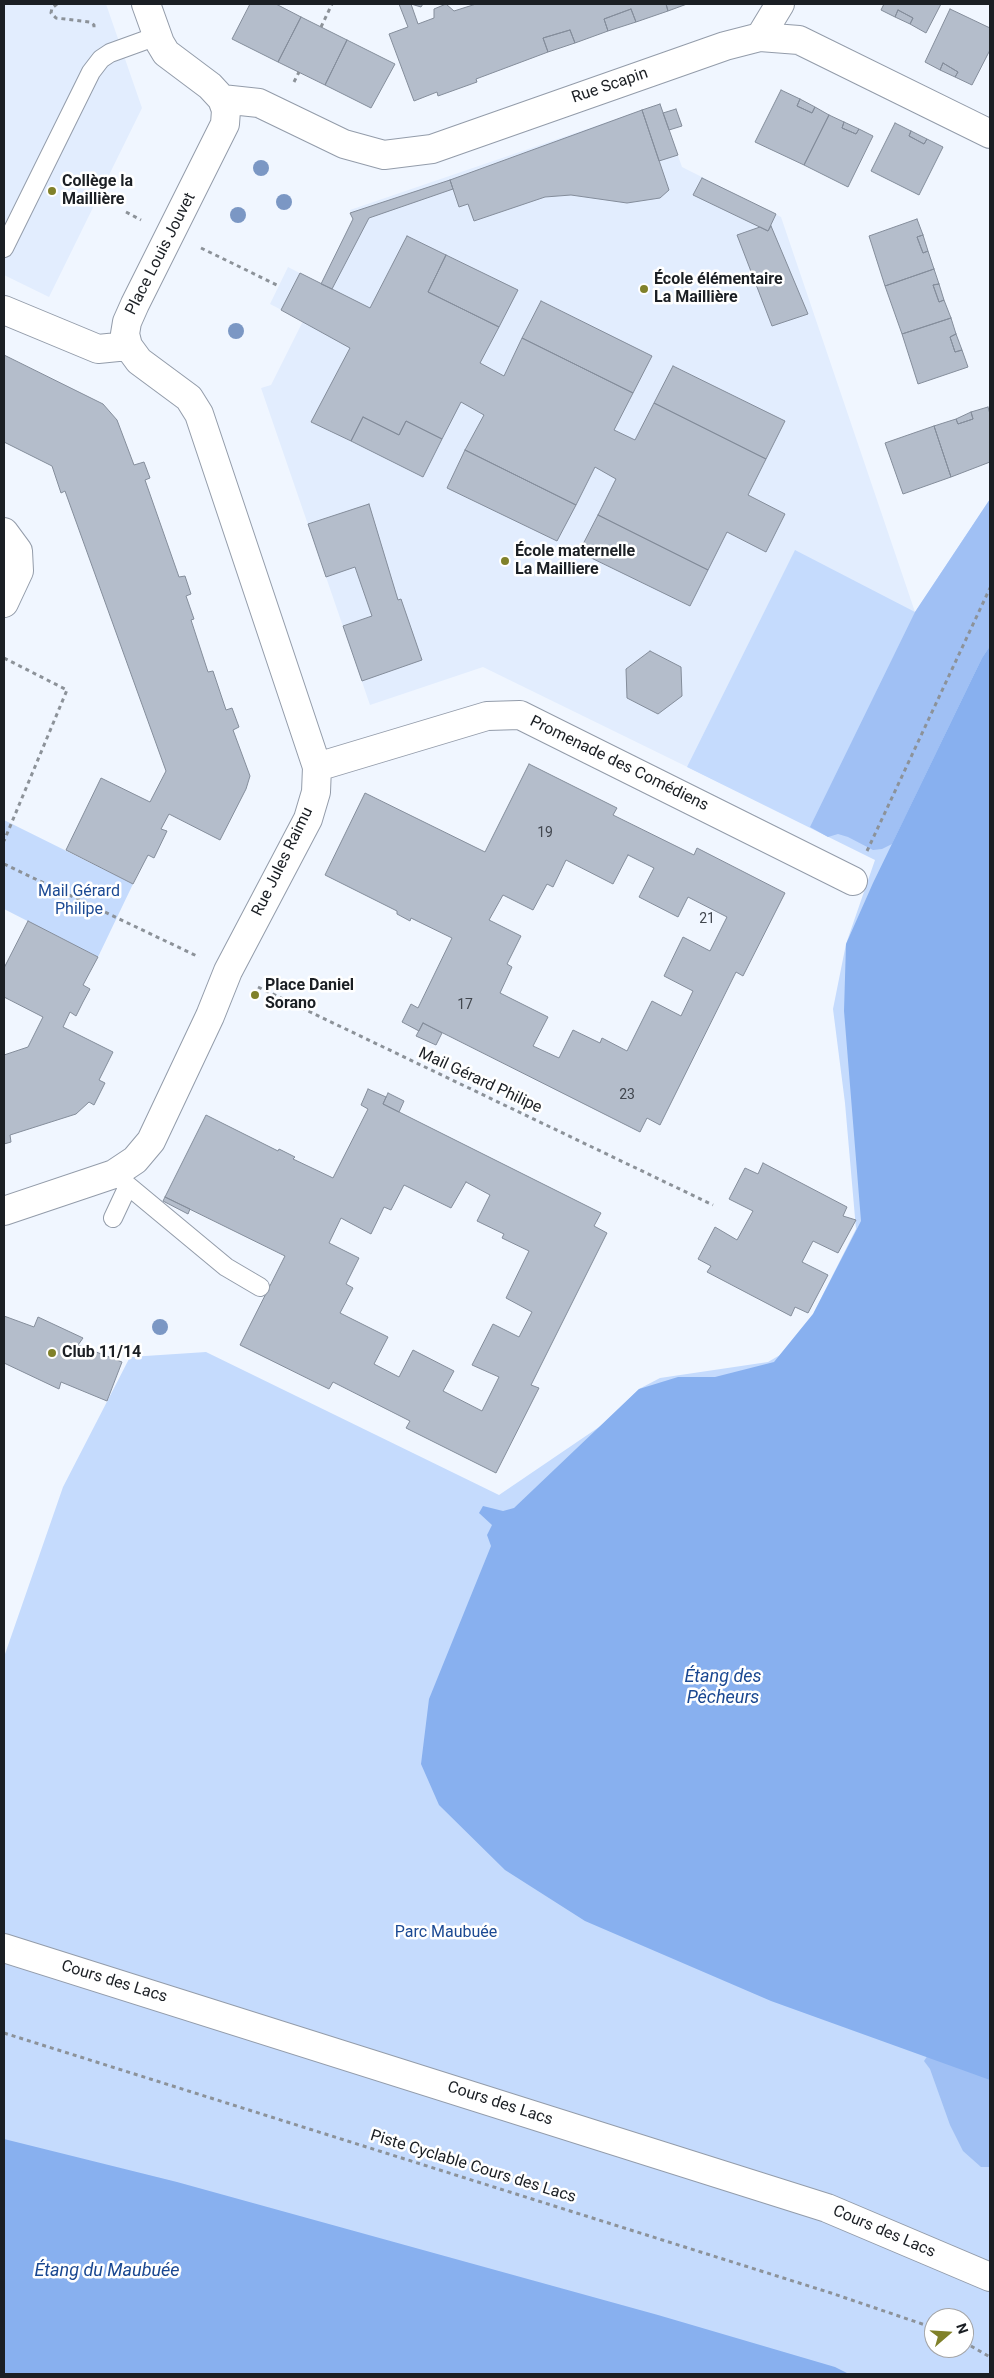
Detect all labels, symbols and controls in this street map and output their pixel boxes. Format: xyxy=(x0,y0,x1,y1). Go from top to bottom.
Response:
street label: Rue Scapin xyxy=(569,64,651,108)
place label: Collège la Maillière xyxy=(62,172,133,210)
marker: Collège la Maillière xyxy=(46,185,58,197)
street label: Place Louis Jouvet xyxy=(122,190,200,318)
place label: École élémentaire La Maillière xyxy=(654,270,783,308)
marker: École élémentaire La Maillière xyxy=(638,283,650,295)
place label: École maternelle La Mailliere xyxy=(515,542,635,580)
marker: École maternelle La Mailliere xyxy=(499,555,511,567)
street label: Promenade des Comédiens xyxy=(527,712,711,816)
street label: Rue Jules Raimu xyxy=(248,804,318,920)
house number: 19 xyxy=(537,825,553,841)
park label: Mail Gérard Philipe xyxy=(38,882,120,920)
house number: 21 xyxy=(699,911,715,927)
place label: Place Daniel Sorano xyxy=(265,976,354,1014)
marker: Place Daniel Sorano xyxy=(249,989,261,1001)
house number: 17 xyxy=(457,997,473,1013)
street label: Mail Gérard Philipe xyxy=(415,1044,545,1118)
house number: 23 xyxy=(619,1087,635,1103)
place label: Club 11/14 xyxy=(62,1343,141,1363)
marker: Club 11/14 xyxy=(46,1347,58,1359)
water label: Étang des Pêcheurs xyxy=(684,1666,762,1708)
park label: Parc Maubuée xyxy=(395,1923,497,1943)
street label: Cours des Lacs xyxy=(59,1957,169,2007)
street label: Cours des Lacs xyxy=(445,2078,555,2130)
street label: Piste Cyclable Cours des Lacs xyxy=(368,2127,578,2207)
street label: Cours des Lacs xyxy=(830,2202,938,2262)
water label: Étang du Maubuée xyxy=(34,2260,180,2282)
north arrow xyxy=(924,2308,974,2358)
text: N xyxy=(953,2321,971,2336)

